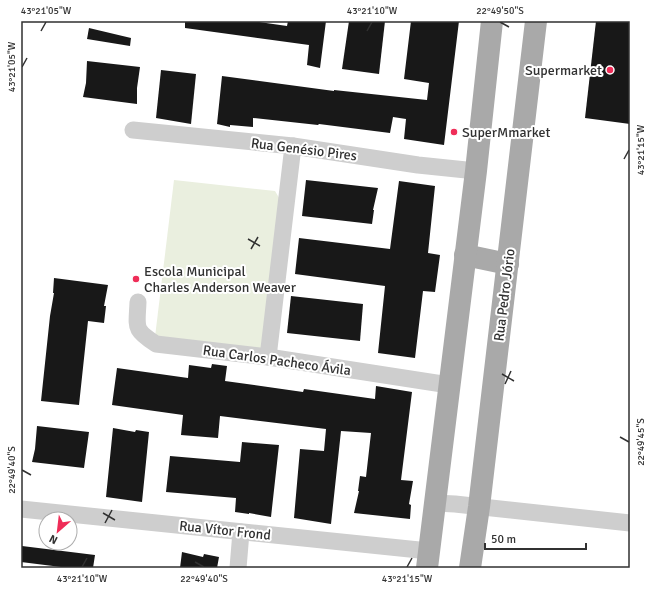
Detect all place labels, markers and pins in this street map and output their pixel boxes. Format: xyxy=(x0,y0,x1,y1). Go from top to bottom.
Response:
place label: Supermarket xyxy=(525,62,602,79)
marker: Supermarket xyxy=(605,65,615,75)
place label: SuperMmarket xyxy=(462,124,550,141)
marker: SuperMmarket xyxy=(449,127,459,137)
place label: Escola Municipal Charles Anderson Weaver xyxy=(144,263,297,296)
marker: Escola Municipal Charles Anderson Weaver xyxy=(131,274,141,284)

